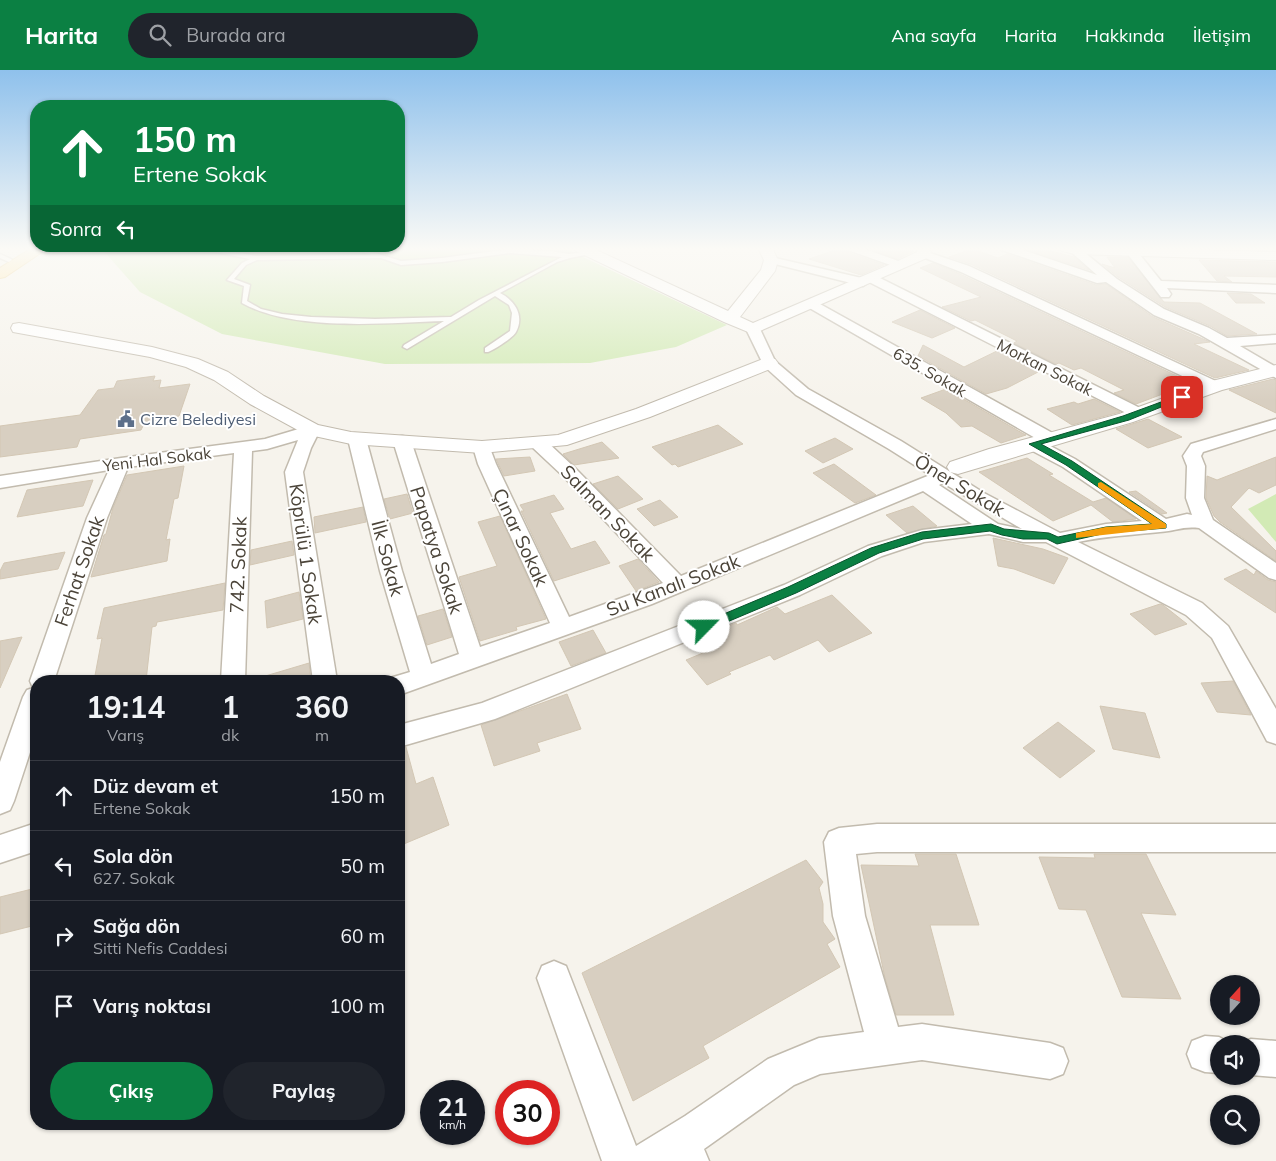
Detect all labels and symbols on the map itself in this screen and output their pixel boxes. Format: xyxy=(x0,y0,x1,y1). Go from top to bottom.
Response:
street label: Morkan Sokak xyxy=(994,334,1097,400)
street label: 635. Sokak xyxy=(890,343,971,401)
pin xyxy=(1161,376,1203,418)
public building icon: Cizre Belediyesi xyxy=(116,409,136,429)
place label: Cizre Belediyesi xyxy=(140,409,256,429)
street label: Yeni Hal Sokak xyxy=(100,442,213,476)
street label: Öner Sokak xyxy=(910,449,1010,522)
street label: Salman Sokak xyxy=(556,460,660,567)
street label: Köprülü 1 Sokak xyxy=(284,482,328,626)
street label: Papatya Sokak xyxy=(405,483,469,617)
street label: Çınar Sokak xyxy=(488,484,554,590)
street label: Ferhat Sokak xyxy=(49,512,109,629)
street label: 742. Sokak xyxy=(224,516,252,614)
street label: İlk Sokak xyxy=(366,517,410,599)
street label: Su Kanalı Sokak xyxy=(603,548,743,622)
position arrow xyxy=(677,600,729,652)
north arrow xyxy=(1210,975,1260,1025)
speed limit sign: 30 xyxy=(495,1080,560,1145)

